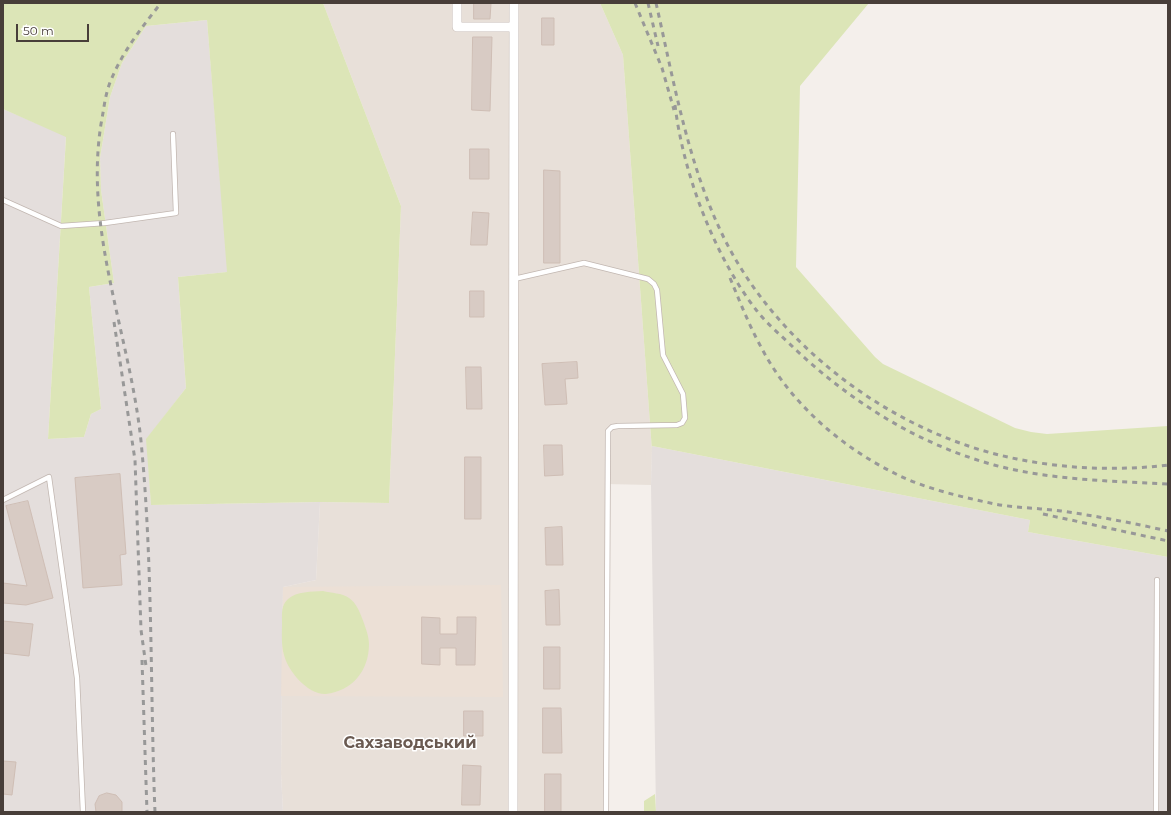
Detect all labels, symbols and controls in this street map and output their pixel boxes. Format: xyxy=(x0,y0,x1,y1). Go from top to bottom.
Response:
scale bar xyxy=(18,16,91,42)
text: 50 m xyxy=(23,23,54,38)
district label: Сахзаводський xyxy=(343,733,477,753)

